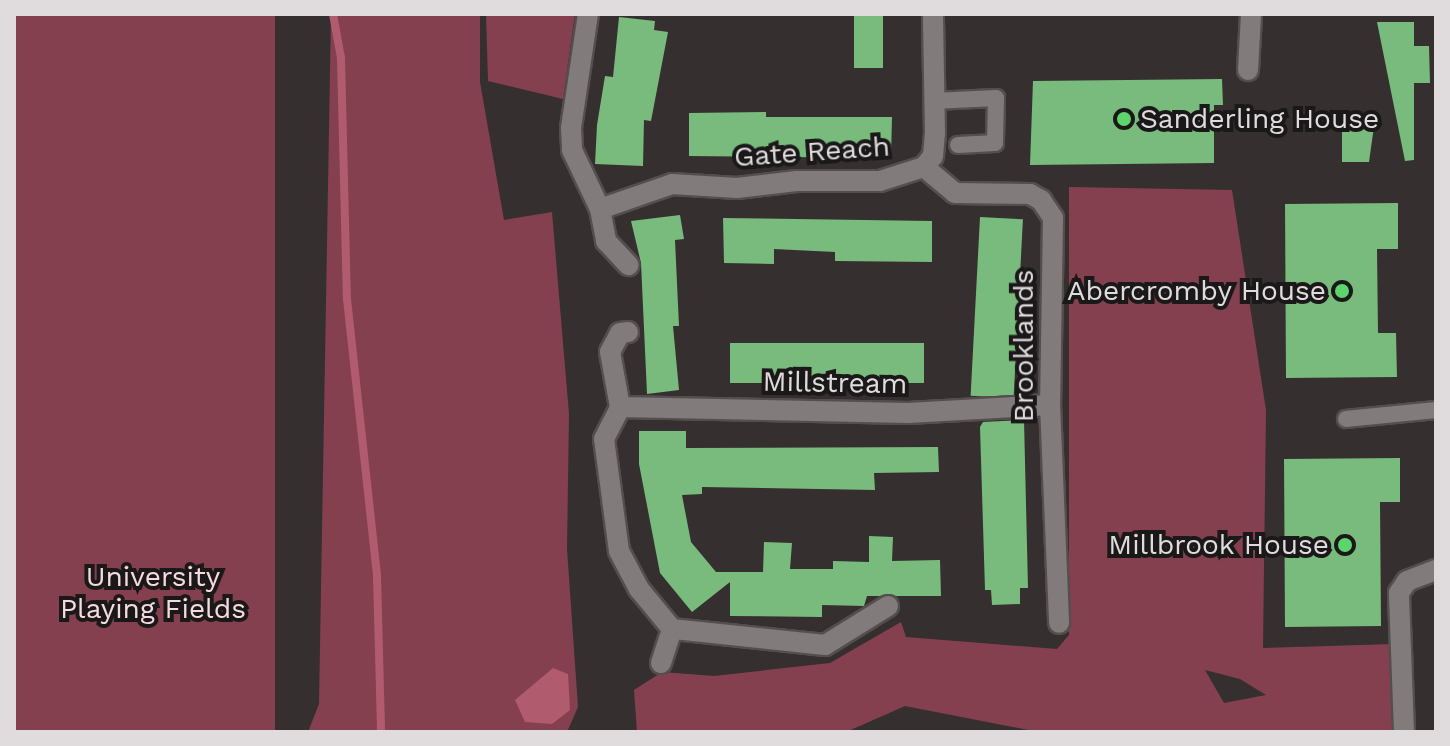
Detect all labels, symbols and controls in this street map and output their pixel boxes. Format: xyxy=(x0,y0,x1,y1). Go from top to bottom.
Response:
place label: Sanderling House xyxy=(1140,102,1379,136)
marker: Sanderling House xyxy=(1115,110,1133,128)
street label: Gate Reach xyxy=(733,130,891,174)
street label: Brooklands xyxy=(1007,270,1041,422)
place label: Abercromby House xyxy=(1066,274,1326,308)
marker: Abercromby House xyxy=(1333,282,1351,300)
street label: Millstream xyxy=(762,365,908,401)
place label: Millbrook House xyxy=(1108,528,1329,562)
marker: Millbrook House xyxy=(1336,536,1354,554)
park label: University Playing Fields xyxy=(60,560,246,626)

